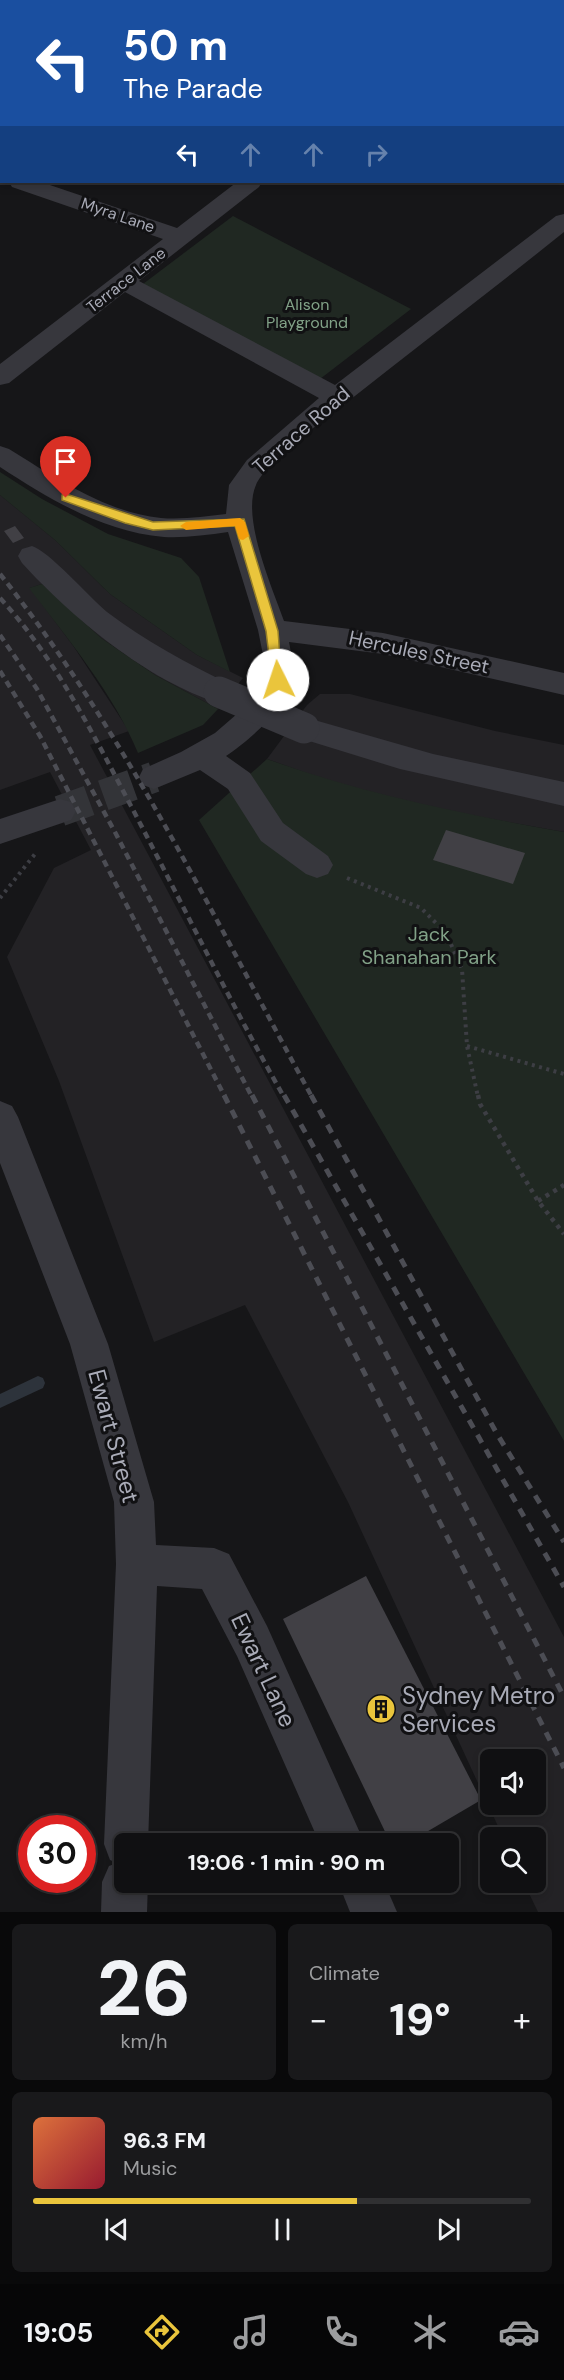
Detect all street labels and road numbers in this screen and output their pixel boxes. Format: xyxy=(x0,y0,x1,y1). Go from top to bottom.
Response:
street label: Myra Lane xyxy=(78,193,158,237)
street label: Terrace Lane xyxy=(82,242,170,318)
street label: Terrace Road xyxy=(247,380,355,480)
street label: Hercules Street xyxy=(346,624,492,680)
street label: Ewart Street xyxy=(81,1366,147,1506)
street label: Ewart Lane xyxy=(224,1608,304,1732)

